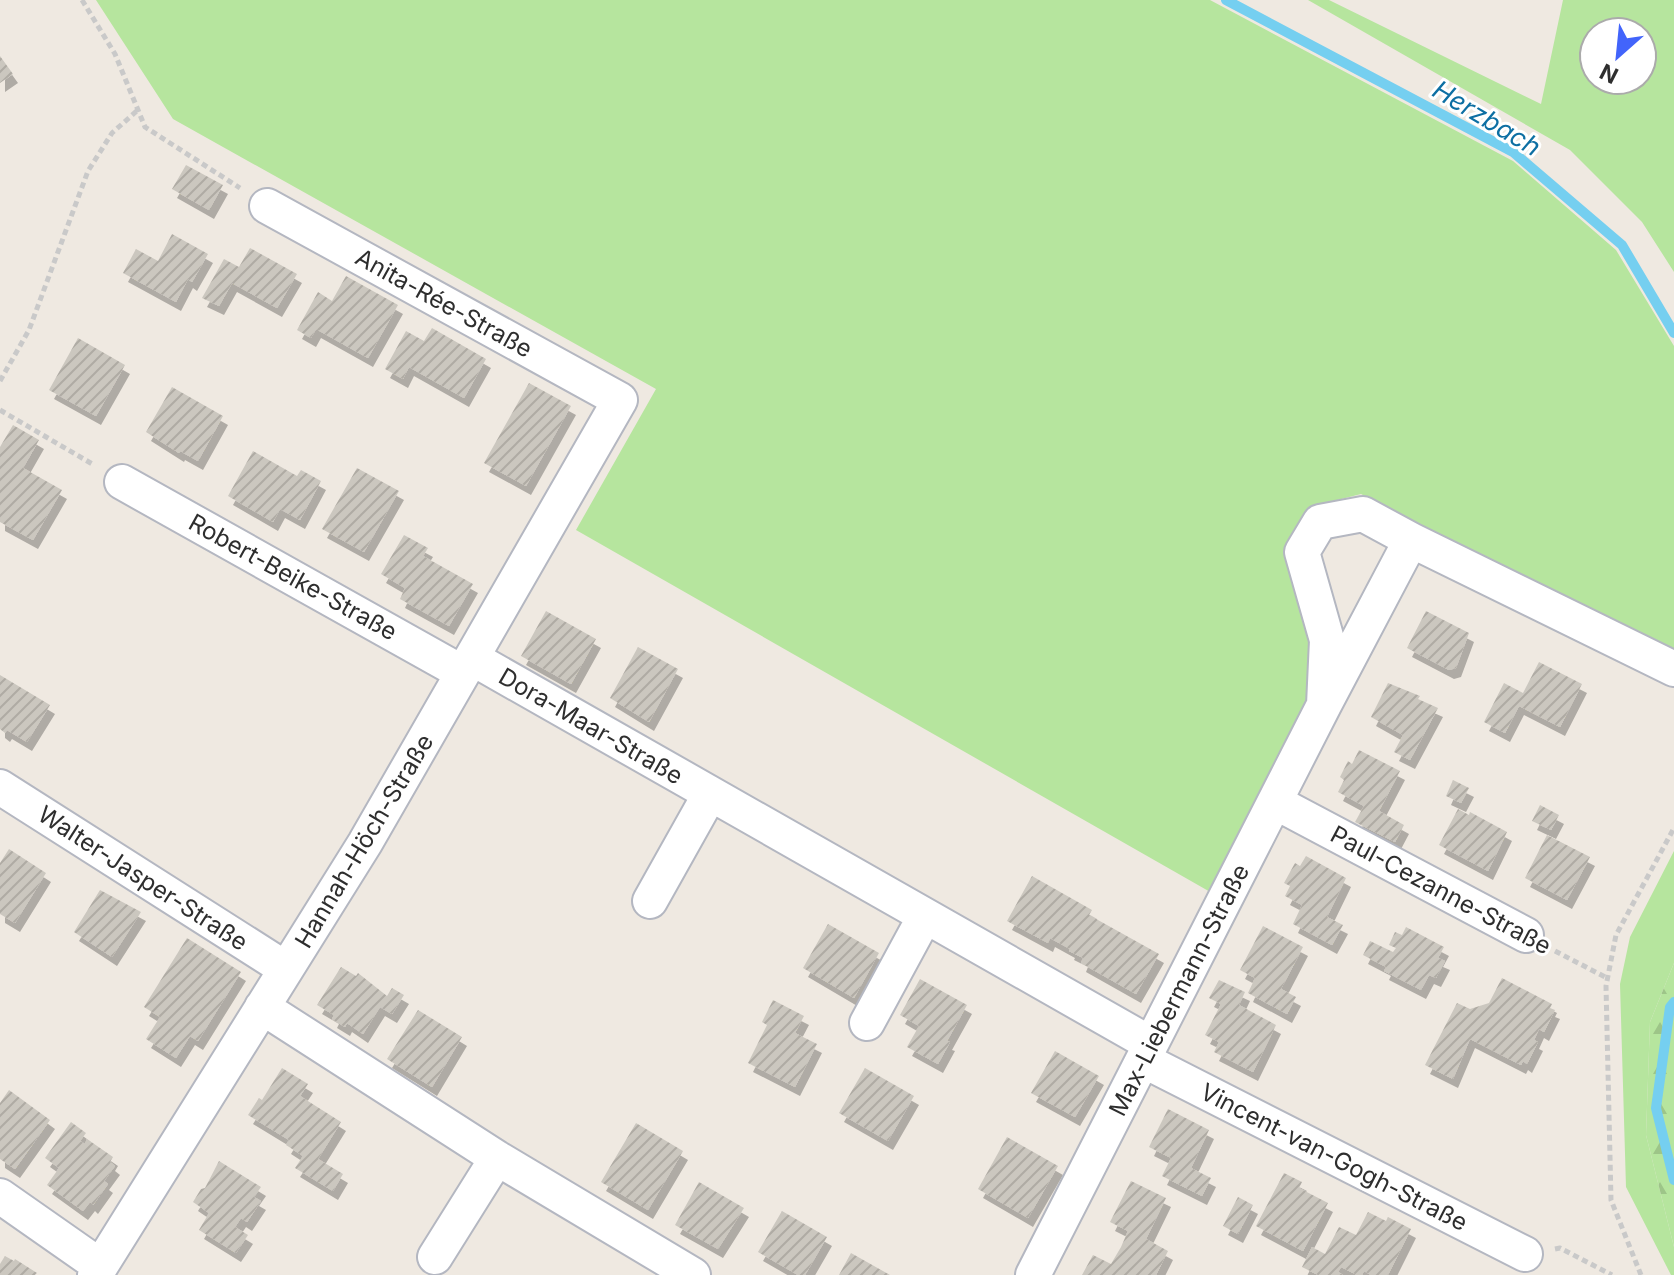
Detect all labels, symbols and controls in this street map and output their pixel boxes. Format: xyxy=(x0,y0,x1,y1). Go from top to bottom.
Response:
north arrow xyxy=(1578,16,1658,96)
text: N xyxy=(1596,58,1622,89)
water label: Herzbach xyxy=(1427,74,1547,162)
street label: Anita-Rée-Straße xyxy=(351,242,537,364)
street label: Robert-Beike-Straße xyxy=(184,508,402,646)
street label: Dora-Maar-Straße xyxy=(494,662,688,790)
street label: Hannah-Höch-Straße xyxy=(289,729,439,953)
street label: Walter-Jasper-Straße xyxy=(33,799,253,957)
street label: Paul-Cezanne-Straße xyxy=(1326,820,1556,960)
street label: Max-Liebermann-Straße xyxy=(1103,859,1255,1121)
street label: Vincent-van-Gogh-Straße xyxy=(1196,1077,1472,1237)

